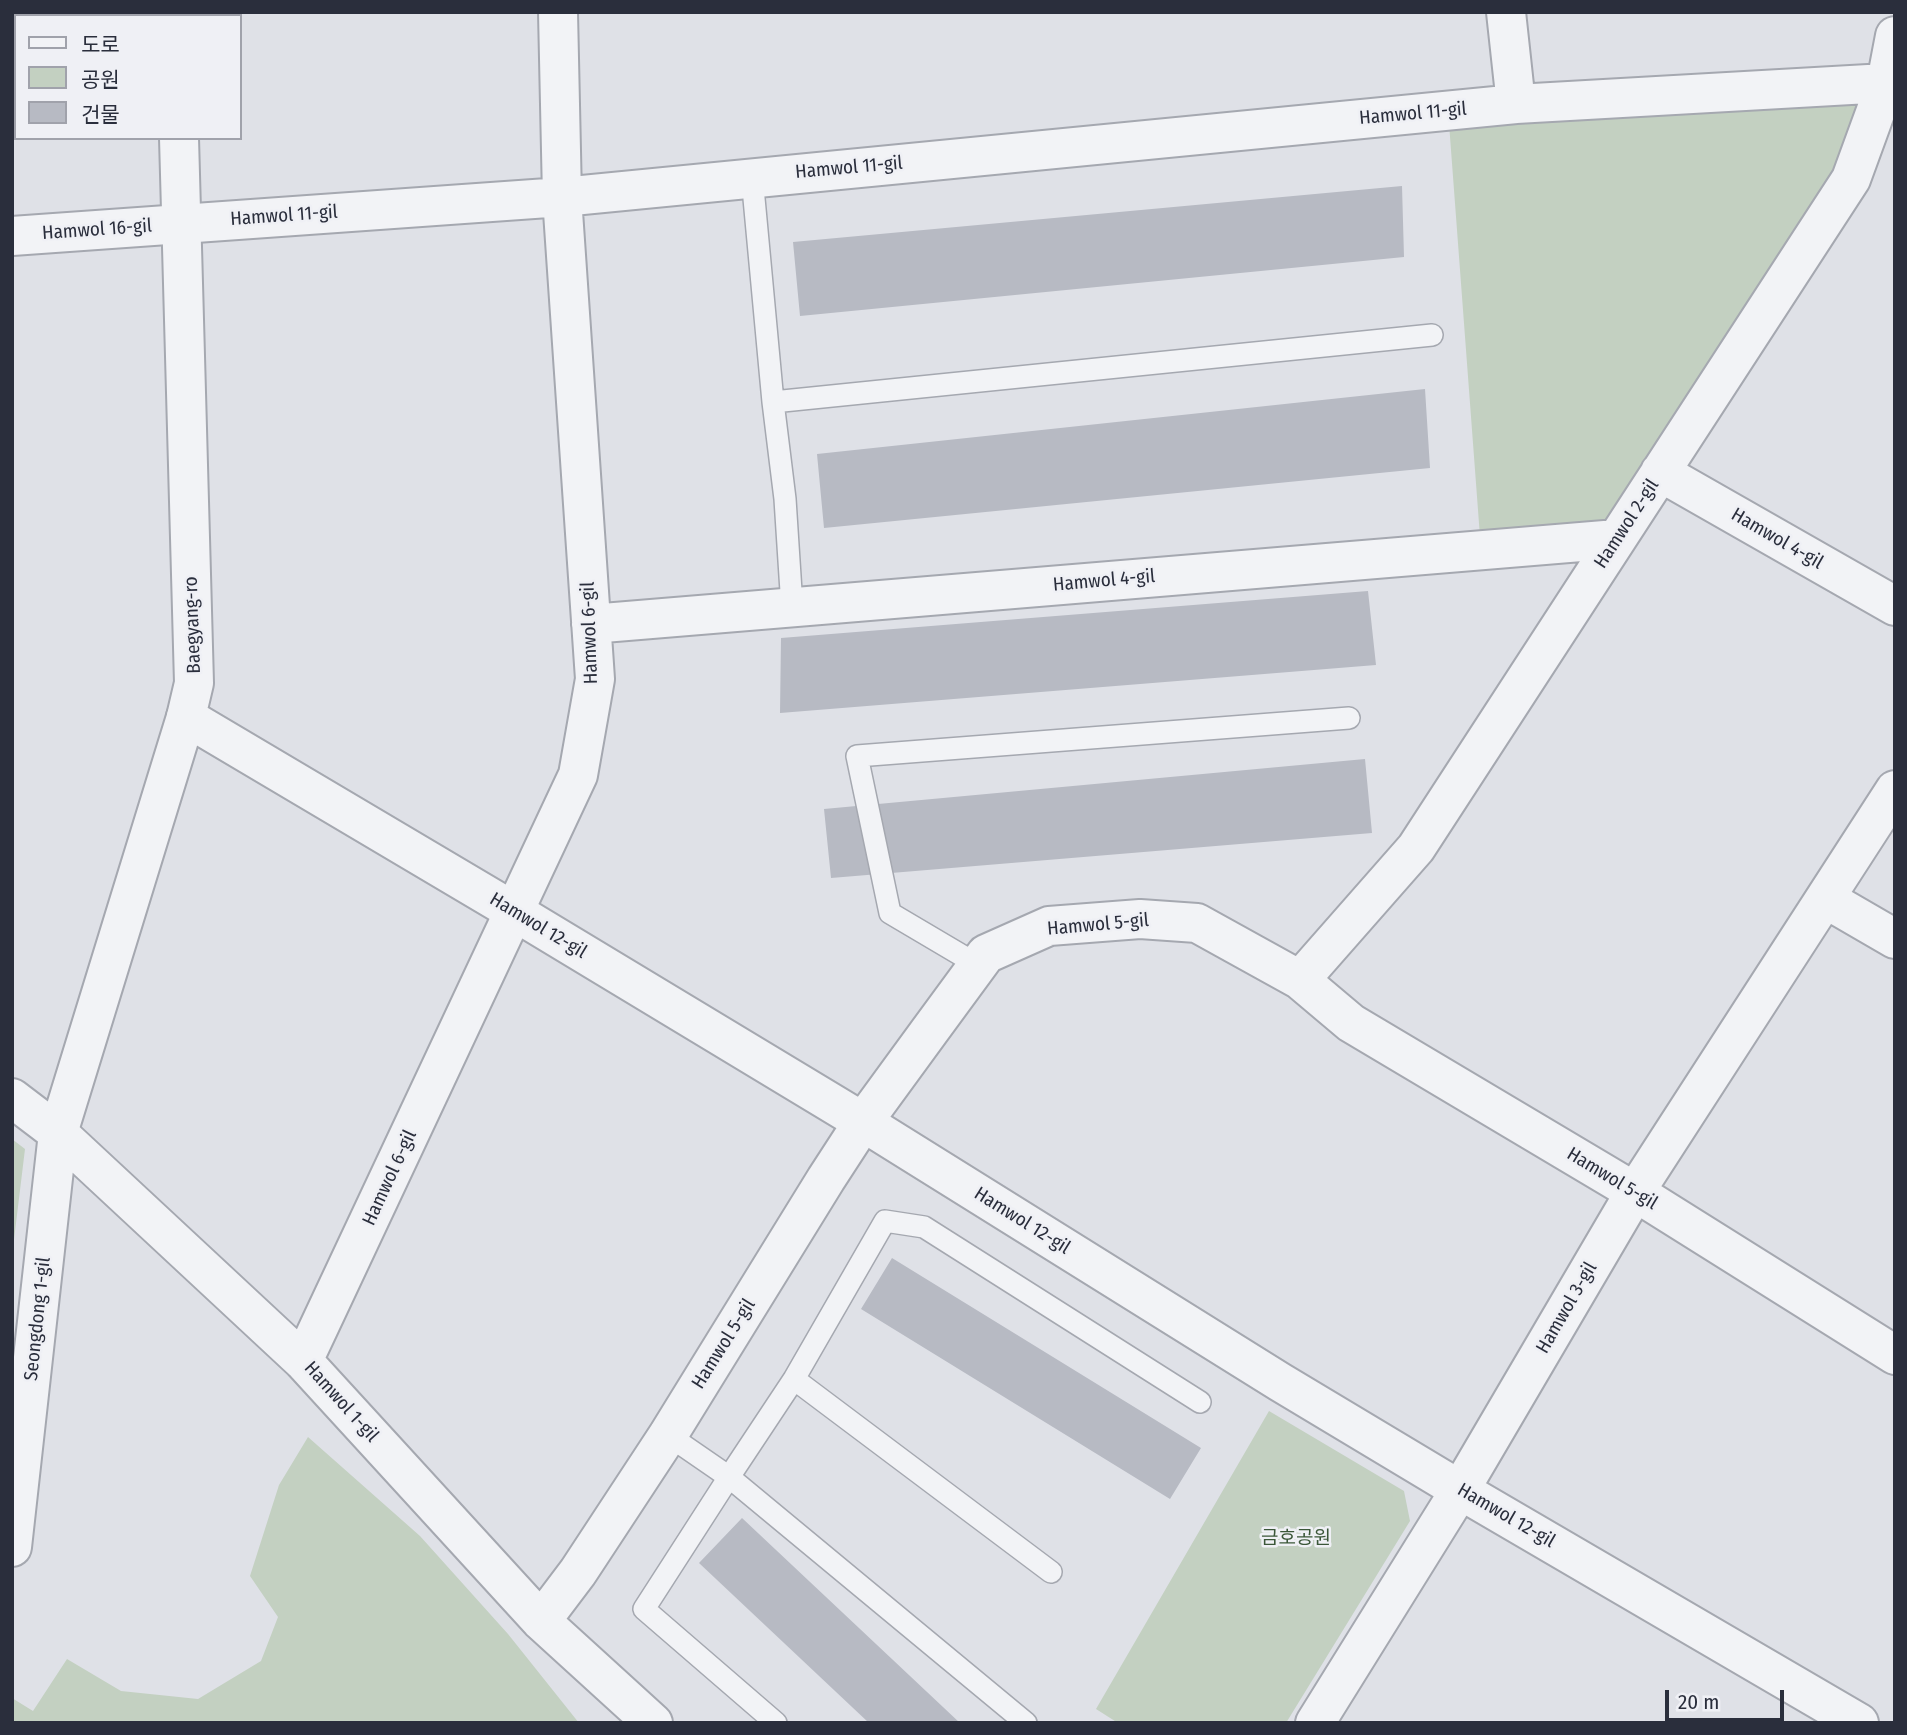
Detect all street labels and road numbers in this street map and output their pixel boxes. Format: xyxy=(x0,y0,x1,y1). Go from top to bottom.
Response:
street label: Hamwol 11-gil xyxy=(1358,98,1468,130)
street label: Hamwol 11-gil xyxy=(794,152,904,184)
street label: Hamwol 11-gil xyxy=(230,201,338,231)
street label: Hamwol 16-gil xyxy=(41,215,153,245)
street label: Hamwol 2-gil xyxy=(1590,475,1664,573)
street label: Hamwol 4-gil xyxy=(1727,504,1827,574)
street label: Hamwol 4-gil xyxy=(1052,565,1156,597)
street label: Baegyang-ro xyxy=(180,576,206,674)
street label: Hamwol 6-gil xyxy=(577,581,603,685)
street label: Hamwol 12-gil xyxy=(485,888,591,964)
street label: Hamwol 5-gil xyxy=(1046,909,1150,941)
street label: Hamwol 6-gil xyxy=(358,1127,422,1229)
street label: Hamwol 5-gil xyxy=(1562,1143,1662,1215)
street label: Hamwol 12-gil xyxy=(970,1182,1074,1260)
street label: Seongdong 1-gil xyxy=(20,1256,56,1382)
street label: Hamwol 3-gil xyxy=(1532,1258,1602,1358)
street label: Hamwol 5-gil xyxy=(687,1295,761,1393)
street label: Hamwol 1-gil xyxy=(299,1357,383,1447)
street label: Hamwol 12-gil xyxy=(1453,1479,1559,1553)

